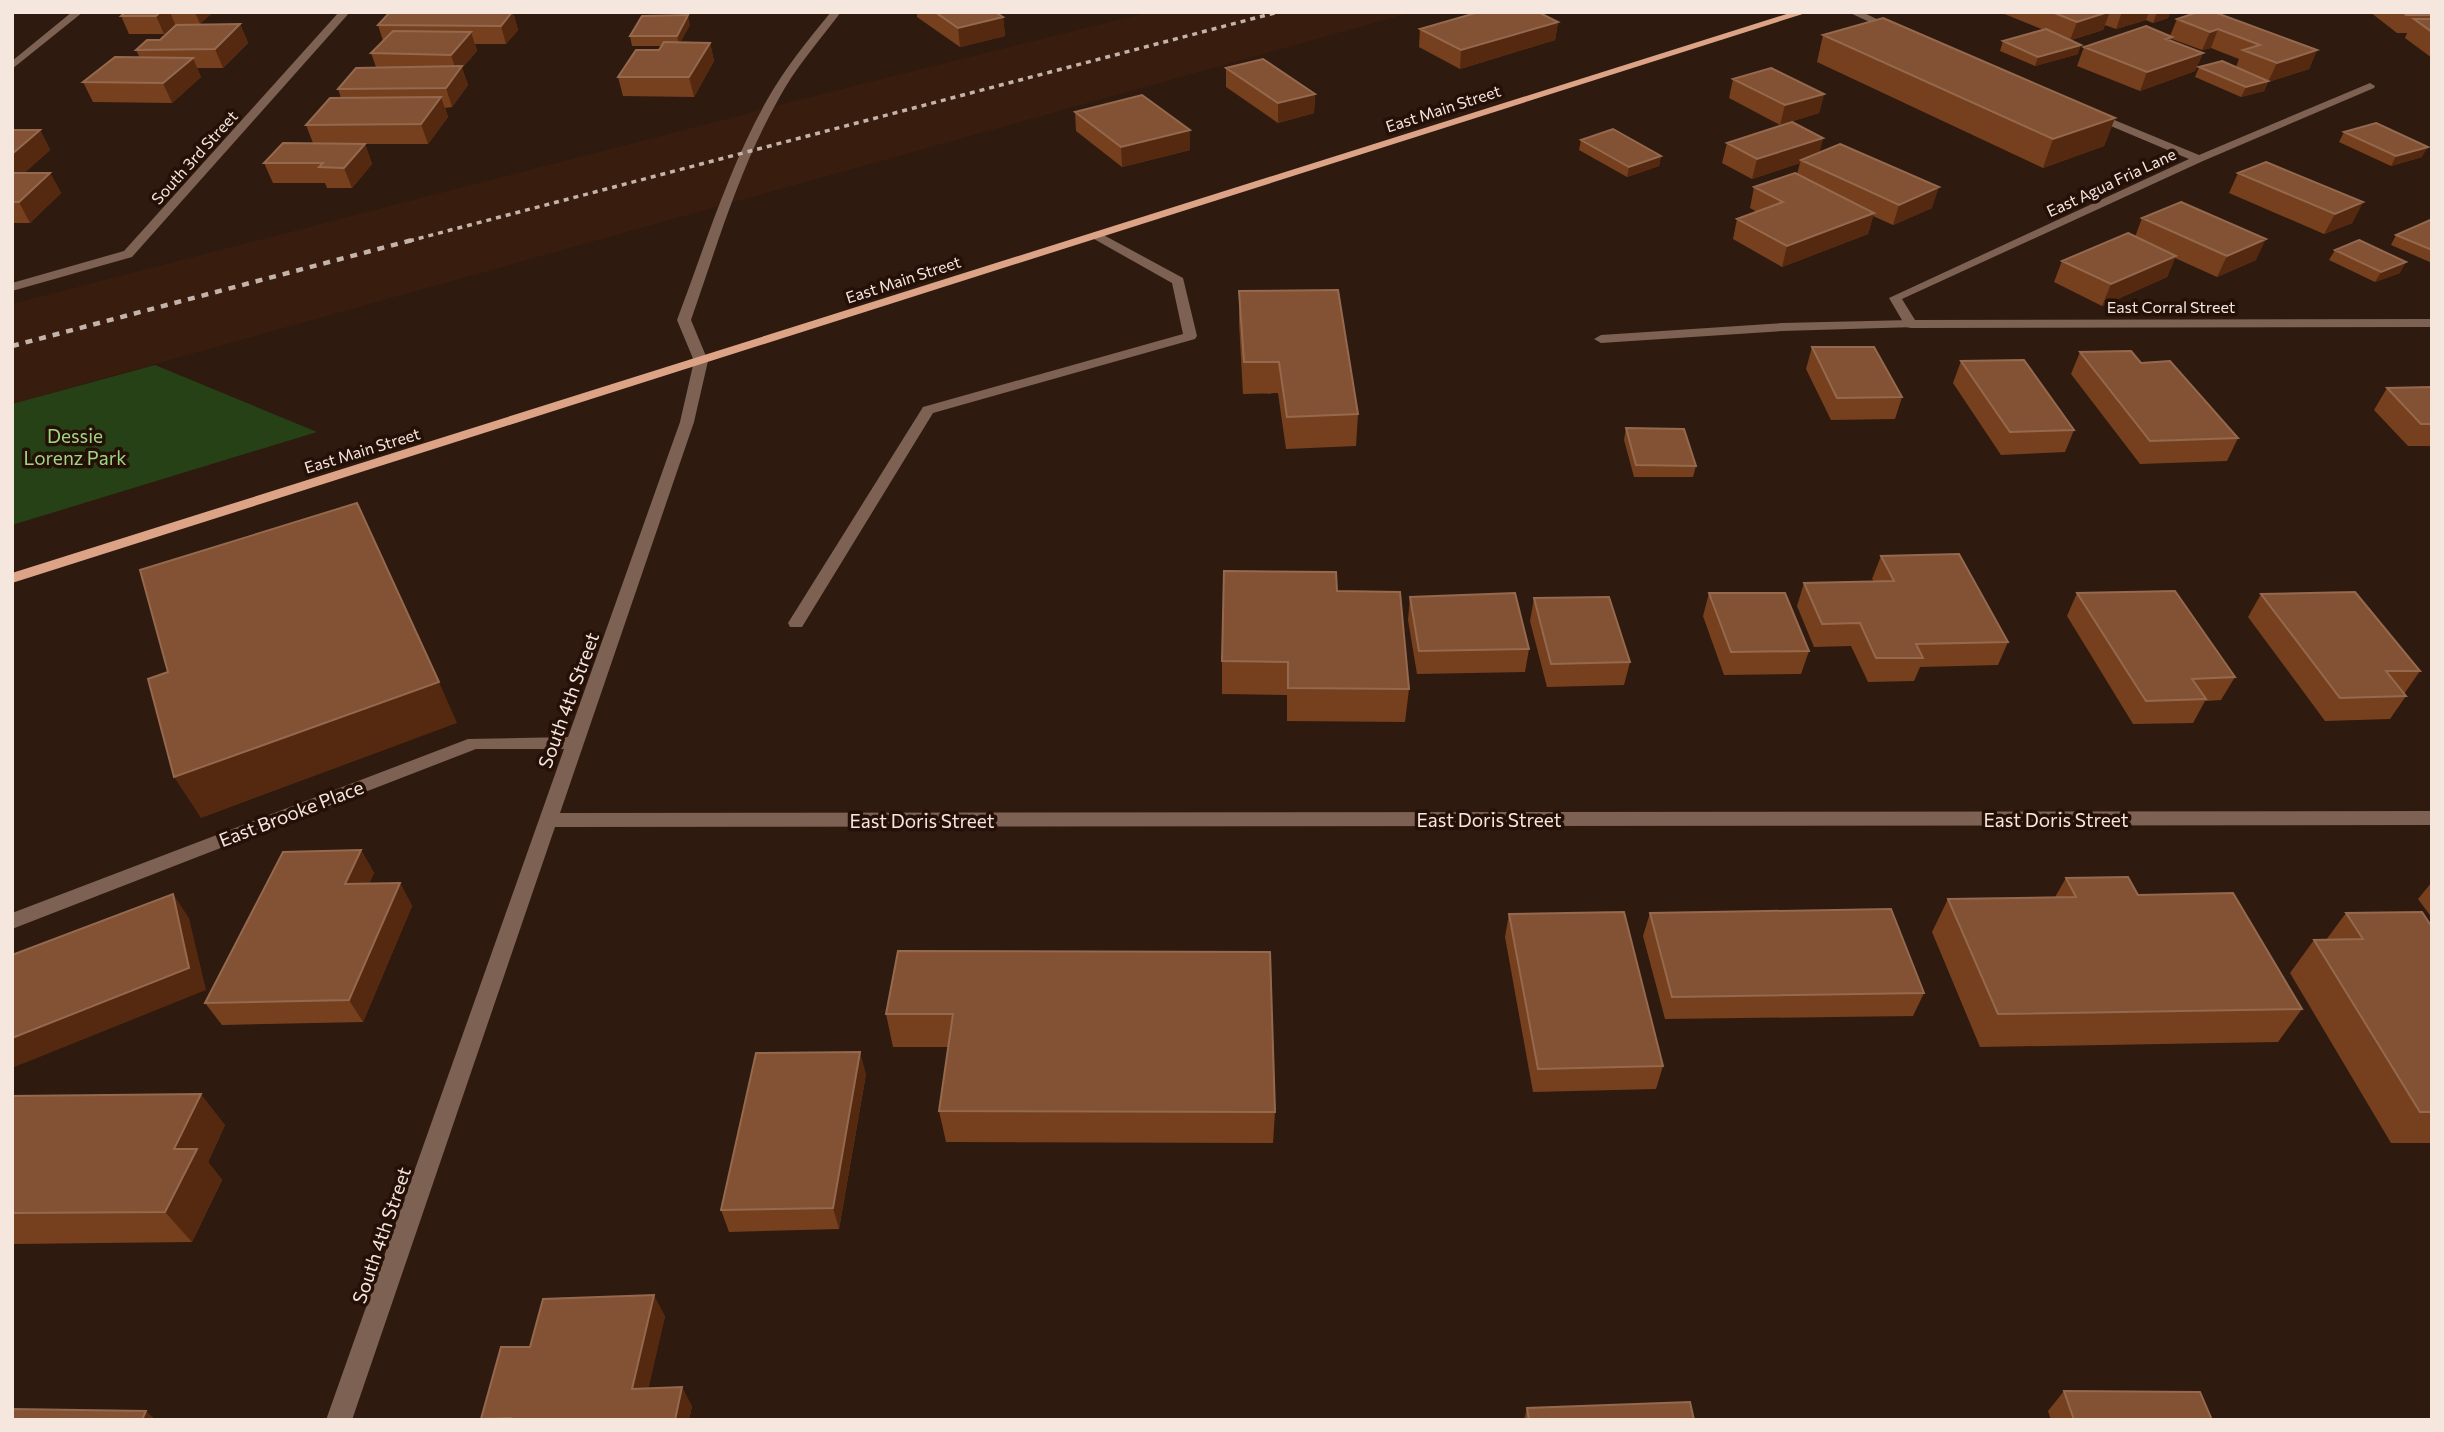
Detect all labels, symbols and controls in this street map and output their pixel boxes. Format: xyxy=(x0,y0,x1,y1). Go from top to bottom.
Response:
street label: East Main Street xyxy=(1383,80,1503,136)
street label: South 3rd Street xyxy=(147,106,241,208)
street label: East Agua Fria Lane xyxy=(2043,144,2179,220)
street label: East Main Street xyxy=(843,251,963,307)
street label: East Corral Street xyxy=(2107,297,2236,316)
street label: East Main Street xyxy=(302,423,422,477)
park label: Dessie Lorenz Park xyxy=(23,424,127,469)
street label: South 4th Street xyxy=(533,629,603,771)
street label: East Brooke Place xyxy=(215,775,367,851)
street label: East Doris Street xyxy=(1416,808,1562,831)
street label: East Doris Street xyxy=(1983,808,2129,831)
street label: East Doris Street xyxy=(849,809,995,832)
street label: South 4th Street xyxy=(347,1164,415,1306)

